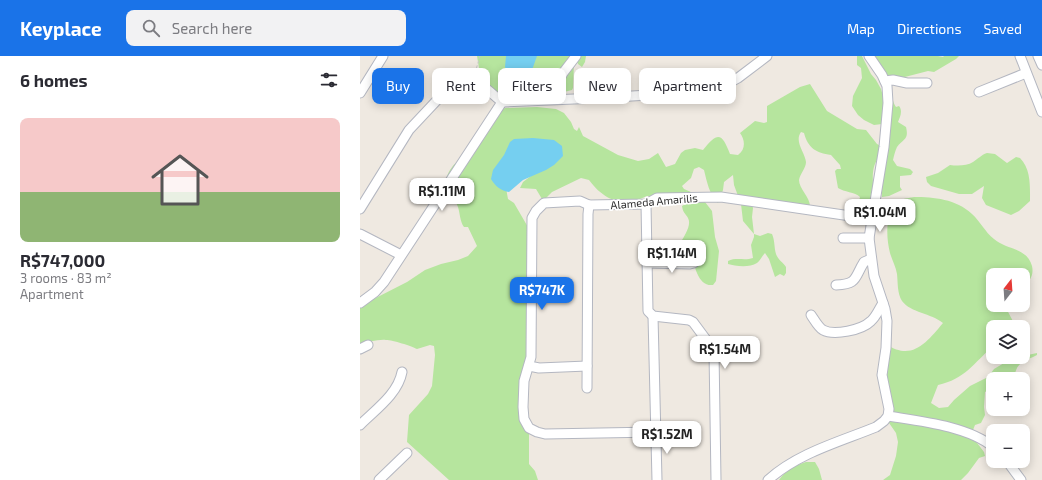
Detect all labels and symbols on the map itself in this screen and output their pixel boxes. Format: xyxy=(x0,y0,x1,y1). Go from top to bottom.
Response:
pin: R$1.11M xyxy=(405,178,479,212)
street label: Alameda Amarilis xyxy=(610,191,699,211)
pin: R$1.04M xyxy=(843,199,917,233)
pin: R$1.14M xyxy=(635,240,709,274)
north arrow xyxy=(986,268,1030,312)
pin: R$747K xyxy=(509,277,575,311)
pin: R$1.54M xyxy=(688,336,762,370)
pin: R$1.52M xyxy=(630,421,704,455)

